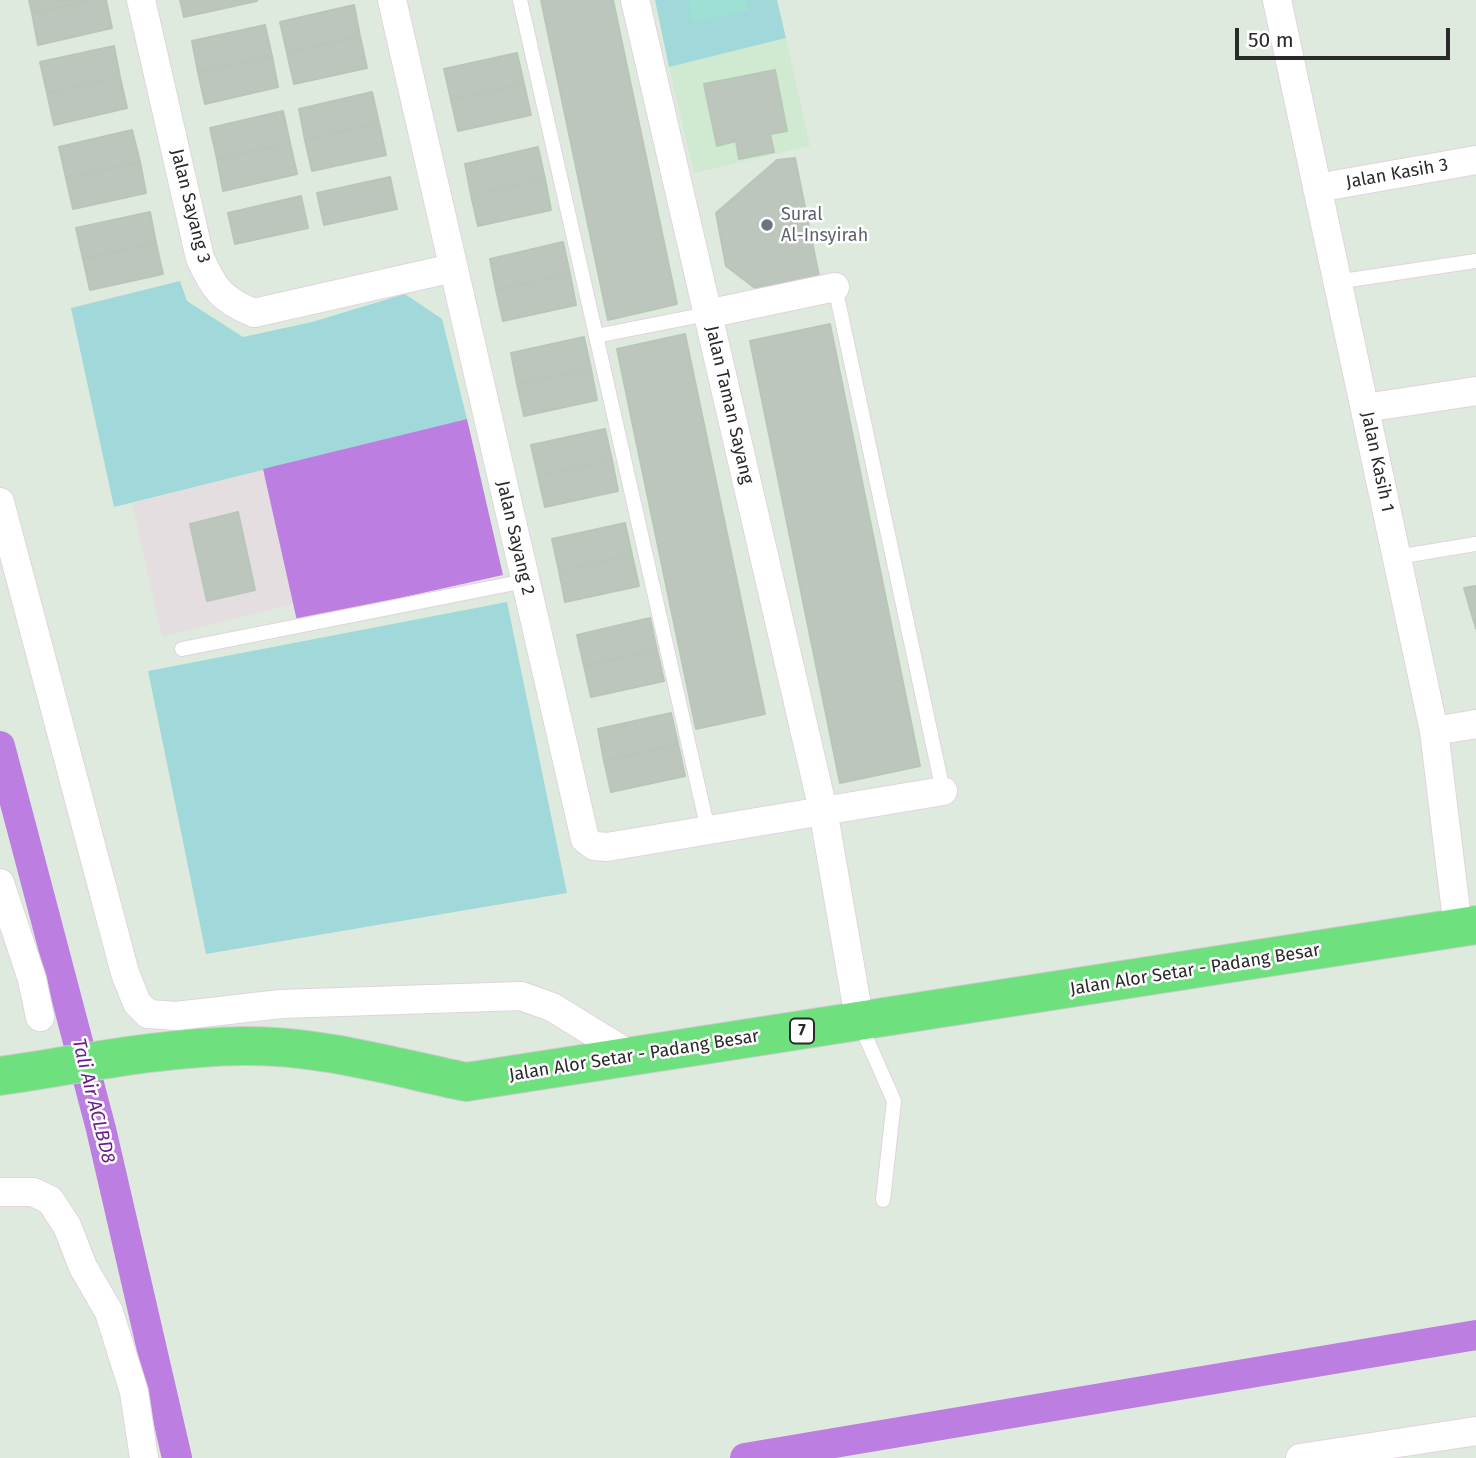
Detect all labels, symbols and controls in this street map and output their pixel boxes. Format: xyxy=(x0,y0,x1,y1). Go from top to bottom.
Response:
scale bar xyxy=(1238,14,1453,58)
text: 50 m xyxy=(1248,27,1294,53)
street label: Jalan Sayang 3 xyxy=(165,147,215,265)
street label: Jalan Kasih 3 xyxy=(1344,154,1450,194)
place label: Sural Al-Insyirah xyxy=(781,204,868,246)
marker: Sural Al-Insyirah xyxy=(759,217,775,233)
street label: Jalan Taman Sayang xyxy=(700,324,758,486)
street label: Jalan Kasih 1 xyxy=(1356,410,1398,514)
street label: Jalan Sayang 2 xyxy=(491,479,539,597)
street label: Jalan Alor Setar - Padang Besar xyxy=(1068,940,1322,1000)
road number: 7 xyxy=(790,1018,814,1044)
street label: Jalan Alor Setar - Padang Besar xyxy=(507,1026,761,1086)
water label: Tali Air ACLBD8 xyxy=(66,1036,120,1166)

